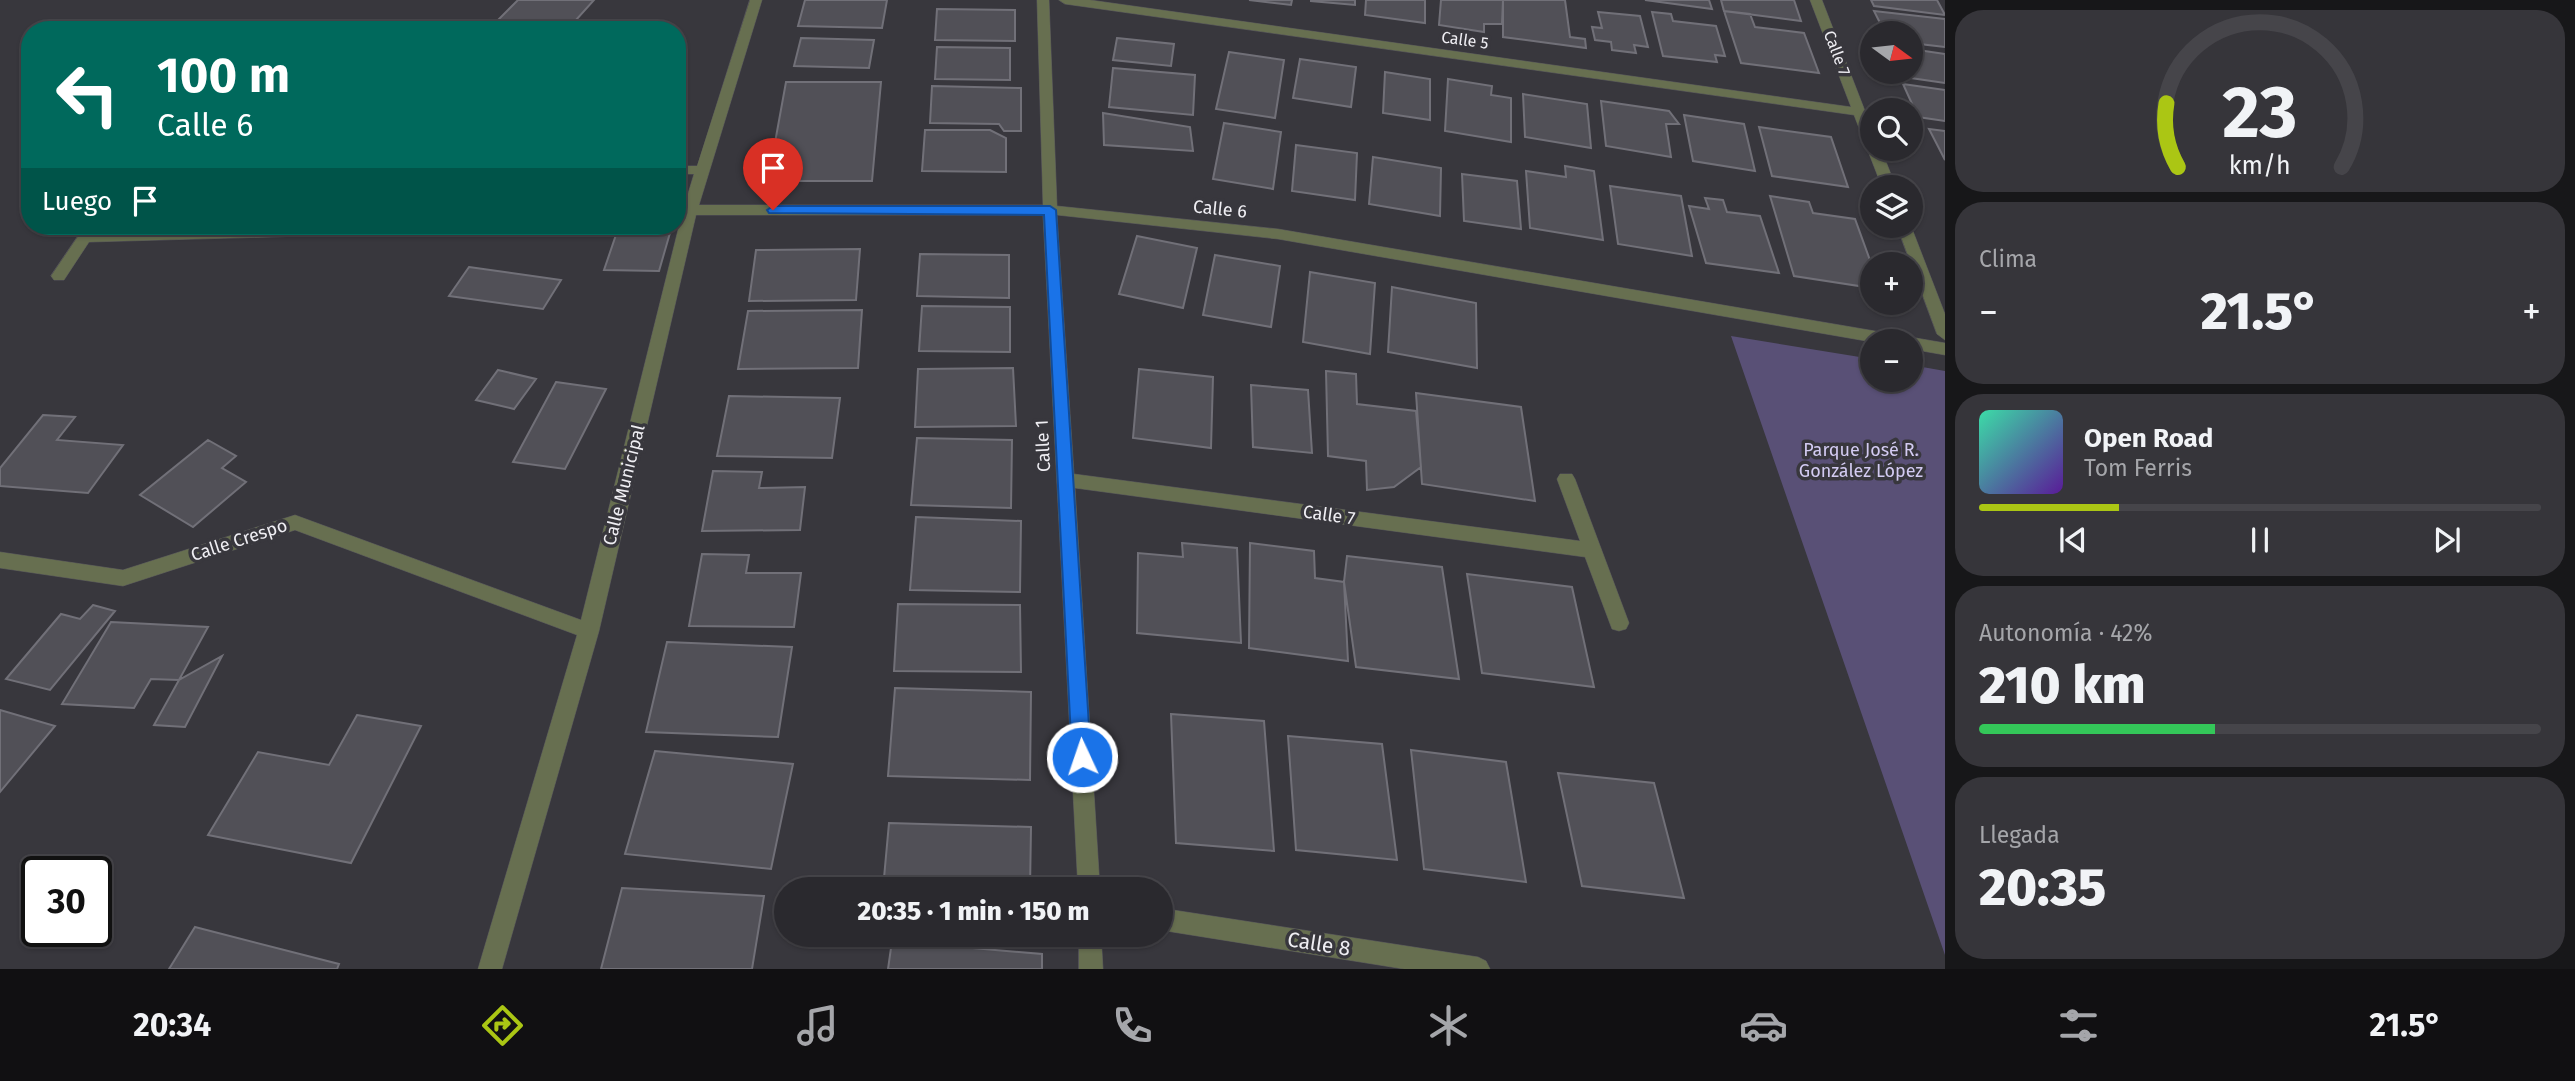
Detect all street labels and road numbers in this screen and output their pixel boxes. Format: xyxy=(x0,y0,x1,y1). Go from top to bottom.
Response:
street label: Calle 5 xyxy=(1440,27,1490,53)
street label: Calle 7 xyxy=(1820,28,1854,78)
street label: Calle 6 xyxy=(1192,195,1248,223)
street label: Calle 1 xyxy=(1031,419,1055,473)
street label: Calle Municipal xyxy=(598,422,650,548)
street label: Calle 7 xyxy=(1301,500,1357,530)
street label: Calle Crespo xyxy=(188,514,290,566)
street label: Calle 8 xyxy=(1286,926,1352,962)

